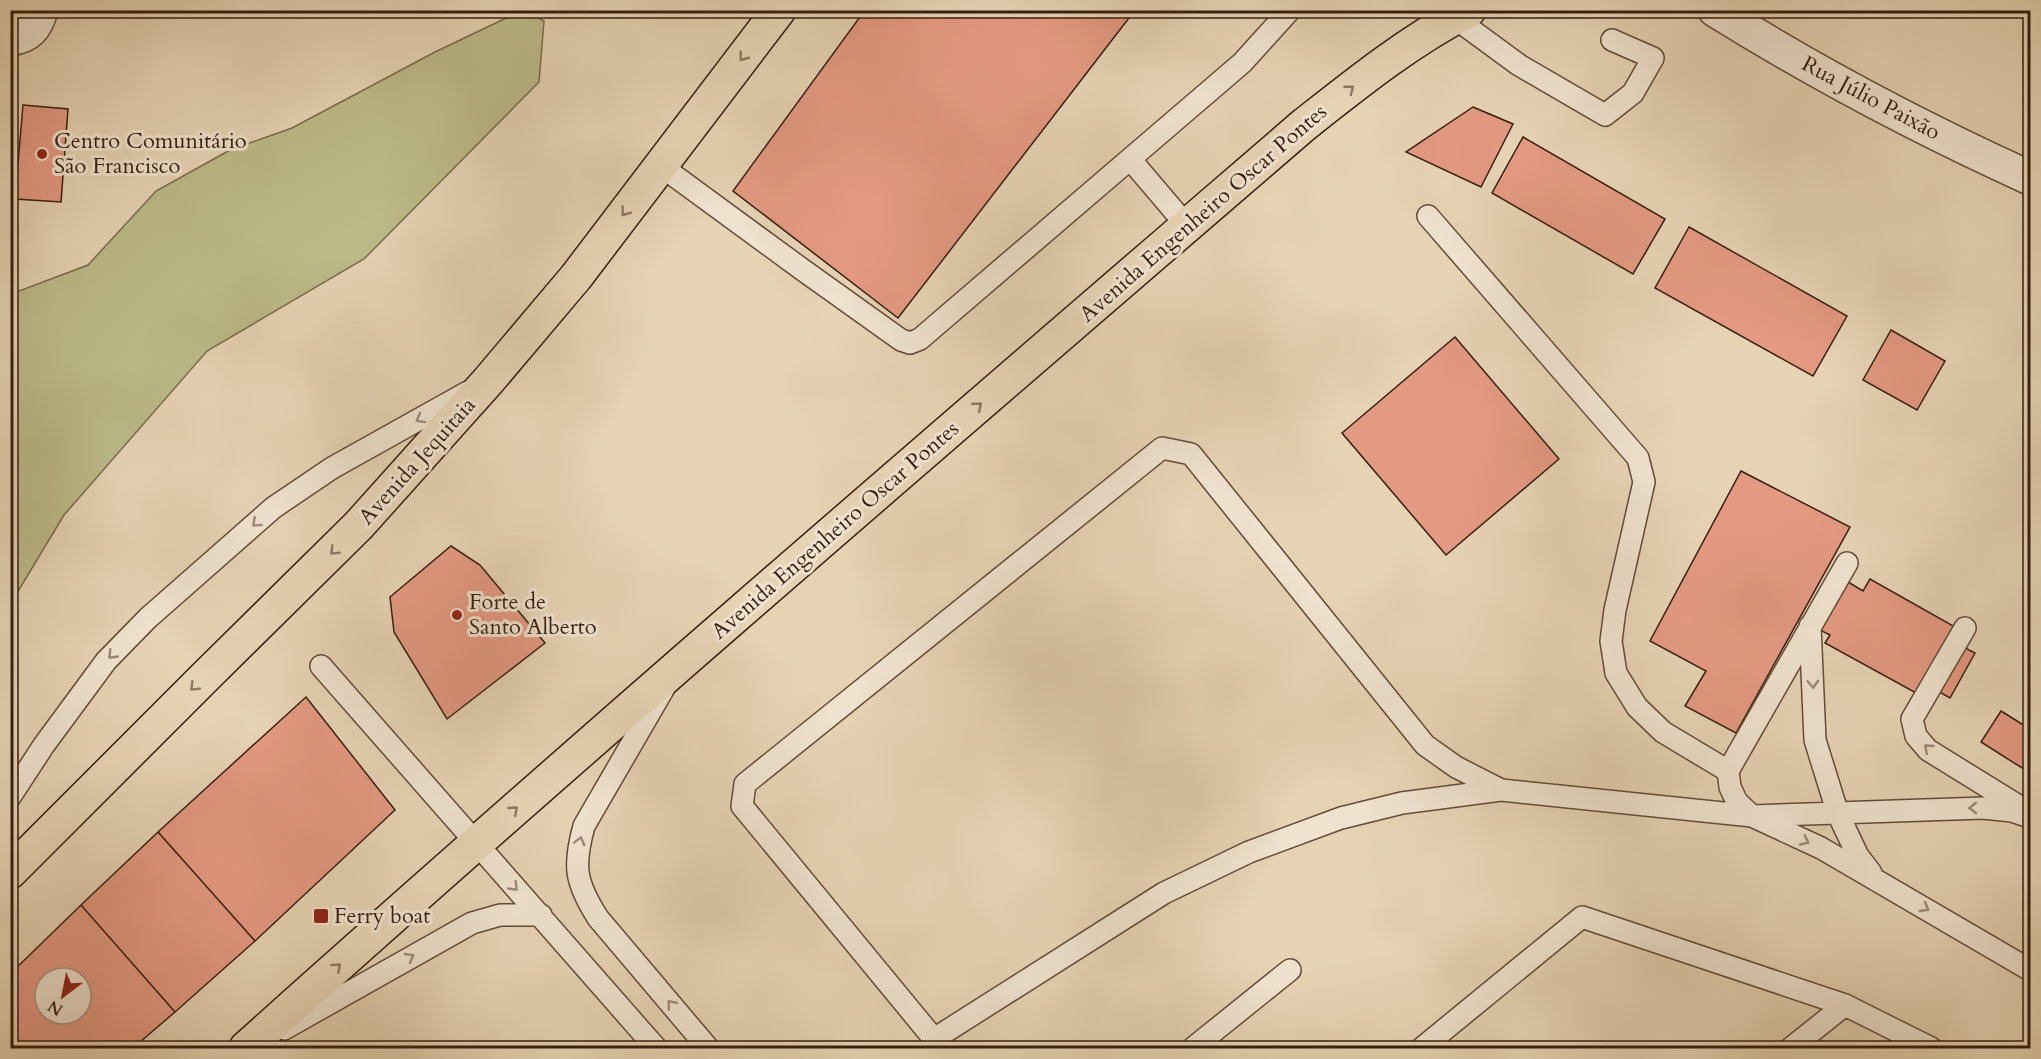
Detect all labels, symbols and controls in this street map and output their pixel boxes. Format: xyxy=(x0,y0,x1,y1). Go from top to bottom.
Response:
street label: Rua Júlio Paixão xyxy=(1796,49,1946,147)
one-way arrow xyxy=(740,50,751,61)
one-way arrow xyxy=(1343,85,1354,96)
street label: Avenida Engenheiro Oscar Pontes xyxy=(1073,97,1333,329)
place label: Centro Comunitário São Francisco xyxy=(54,126,247,181)
marker: Centro Comunitário São Francisco xyxy=(35,147,49,161)
one-way arrow xyxy=(622,206,633,217)
street label: Avenida Jequitaia xyxy=(352,390,483,531)
one-way arrow xyxy=(971,402,982,413)
one-way arrow xyxy=(416,412,426,423)
street label: Avenida Engenheiro Oscar Pontes xyxy=(705,414,965,646)
one-way arrow xyxy=(252,516,263,527)
one-way arrow xyxy=(330,543,341,554)
place label: Forte de Santo Alberto xyxy=(469,587,597,642)
marker: Forte de Santo Alberto xyxy=(450,608,464,622)
one-way arrow xyxy=(108,648,119,658)
one-way arrow xyxy=(191,680,201,691)
one-way arrow xyxy=(1806,680,1819,689)
one-way arrow xyxy=(1925,744,1935,755)
one-way arrow xyxy=(1969,802,1978,814)
one-way arrow xyxy=(507,806,517,817)
one-way arrow xyxy=(1799,833,1810,845)
one-way arrow xyxy=(573,836,586,846)
one-way arrow xyxy=(507,880,518,891)
place label: Ferry boat xyxy=(334,901,430,931)
one-way arrow xyxy=(1919,901,1929,913)
marker: Ferry boat xyxy=(312,907,330,925)
one-way arrow xyxy=(404,953,414,964)
one-way arrow xyxy=(330,963,340,974)
north arrow xyxy=(33,966,93,1026)
text: N xyxy=(44,995,67,1021)
one-way arrow xyxy=(667,1000,678,1011)

